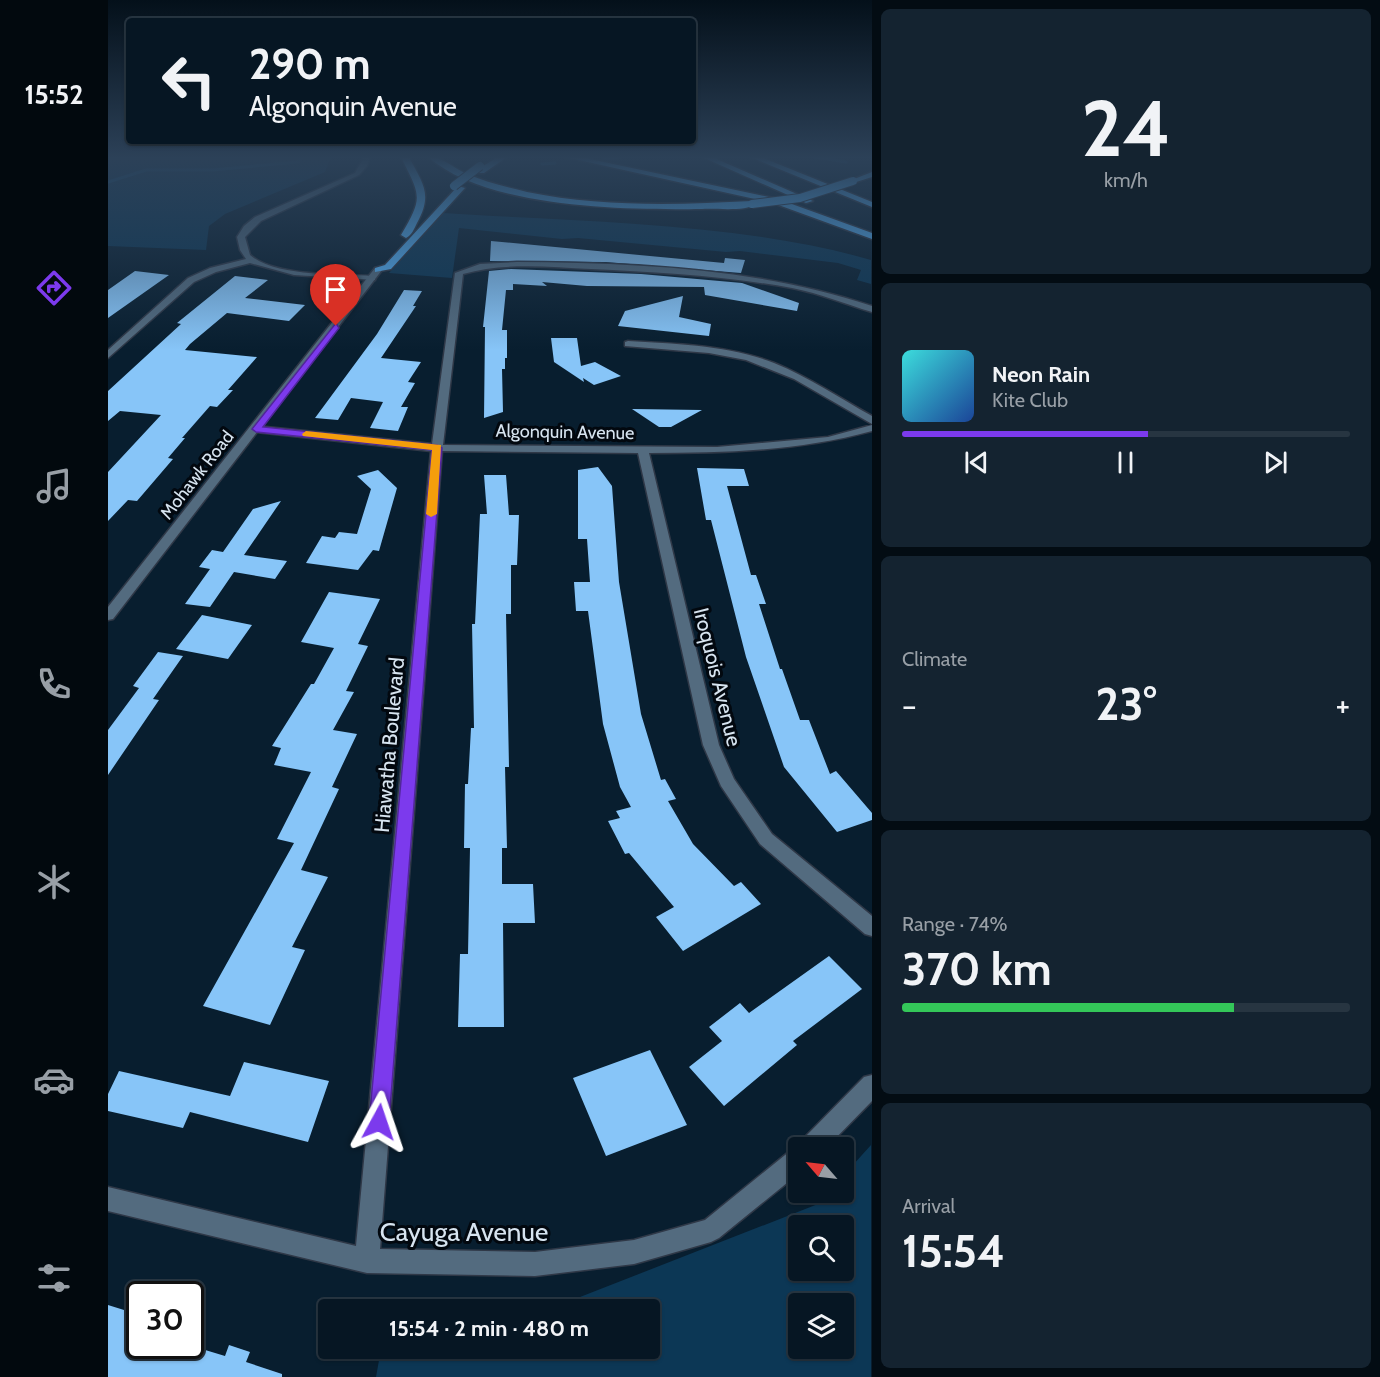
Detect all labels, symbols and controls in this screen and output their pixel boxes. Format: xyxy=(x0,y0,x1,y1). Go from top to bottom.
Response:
text: 290 m xyxy=(249,38,370,90)
icon: left xyxy=(150,42,228,120)
text: 15:52 xyxy=(24,78,84,111)
text: 24 xyxy=(1081,81,1171,176)
text: Algonquin Avenue xyxy=(249,90,457,123)
text: km/h xyxy=(1104,168,1148,192)
pin xyxy=(310,264,361,326)
icon: directions xyxy=(33,267,75,309)
icon: arrive xyxy=(319,273,352,306)
text: Neon Rain xyxy=(992,361,1090,388)
text: Kite Club xyxy=(992,388,1068,412)
street label: Algonquin Avenue xyxy=(496,420,634,444)
street label: Mohawk Road xyxy=(155,426,239,524)
icon: previous xyxy=(960,446,993,479)
icon: pause xyxy=(1109,446,1142,479)
icon: next xyxy=(1259,446,1292,479)
icon: music xyxy=(33,465,75,507)
street label: Iroquois Avenue xyxy=(689,605,747,749)
text: Climate xyxy=(902,647,967,671)
street label: Hiawatha Boulevard xyxy=(369,656,409,834)
icon: phone xyxy=(33,663,75,705)
text: 23° xyxy=(1095,677,1157,731)
text: − xyxy=(902,685,917,725)
text: + xyxy=(1335,685,1350,725)
icon: climate xyxy=(33,861,75,903)
text: Range · 74% xyxy=(902,912,1008,936)
text: 370 km xyxy=(902,942,1052,996)
icon: car xyxy=(33,1059,75,1101)
position arrow xyxy=(347,1090,411,1154)
north arrow xyxy=(788,1137,854,1203)
map controls xyxy=(788,1137,854,1359)
text: Arrival xyxy=(902,1194,955,1218)
button: search xyxy=(788,1215,854,1281)
street label: Cayuga Avenue xyxy=(380,1216,548,1248)
text: 15:54 xyxy=(902,1224,1005,1278)
icon: filters xyxy=(33,1257,75,1299)
speed limit sign: 30 xyxy=(126,1281,204,1359)
button: layers xyxy=(788,1293,854,1359)
text: 15:54 · 2 min · 480 m xyxy=(389,1315,589,1342)

